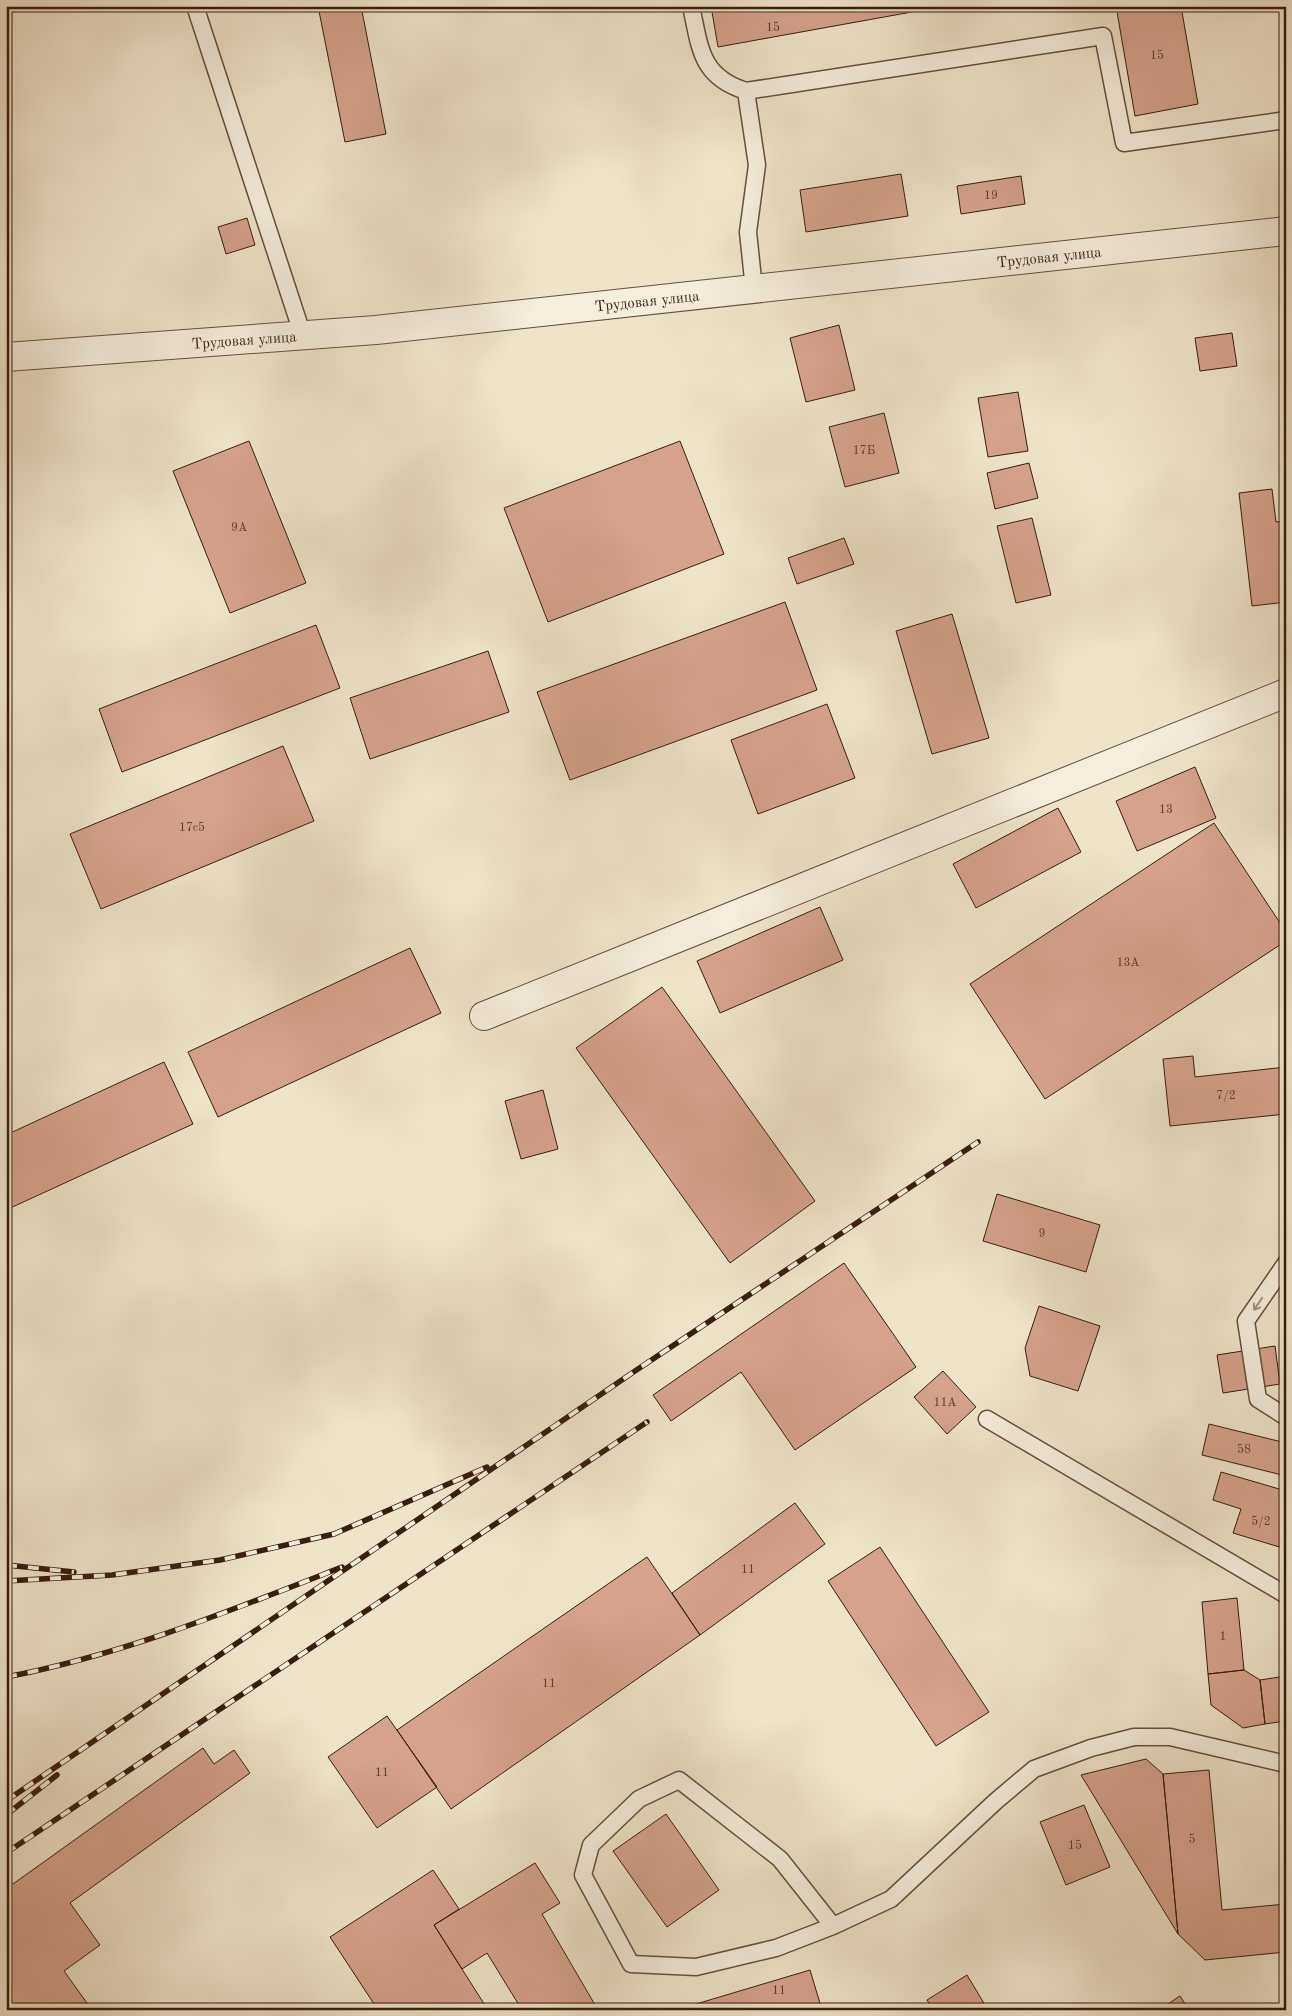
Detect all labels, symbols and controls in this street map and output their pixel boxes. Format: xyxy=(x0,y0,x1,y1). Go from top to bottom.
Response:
house number: 15 xyxy=(766,21,780,34)
house number: 15 xyxy=(1150,49,1164,62)
house number: 19 xyxy=(984,190,998,202)
street label: Трудовая улица xyxy=(996,245,1103,271)
street label: Трудовая улица xyxy=(594,289,701,315)
street label: Трудовая улица xyxy=(191,330,298,353)
house number: 17Б xyxy=(853,445,875,457)
house number: 9А xyxy=(231,522,247,534)
house number: 13 xyxy=(1159,804,1173,816)
house number: 17с5 xyxy=(179,821,205,834)
house number: 13А xyxy=(1116,957,1140,969)
house number: 7/2 xyxy=(1216,1090,1236,1102)
house number: 9 xyxy=(1039,1228,1045,1240)
one-way arrow xyxy=(1253,1296,1263,1310)
house number: 11А xyxy=(933,1397,957,1409)
house number: 58 xyxy=(1237,1443,1251,1456)
house number: 5/2 xyxy=(1251,1515,1271,1528)
house number: 11 xyxy=(741,1564,755,1576)
house number: 1 xyxy=(1220,1631,1226,1643)
house number: 11 xyxy=(542,1678,556,1690)
house number: 11 xyxy=(375,1767,389,1779)
house number: 5 xyxy=(1189,1833,1196,1846)
house number: 15 xyxy=(1068,1839,1082,1852)
house number: 11 xyxy=(772,1985,786,1997)

